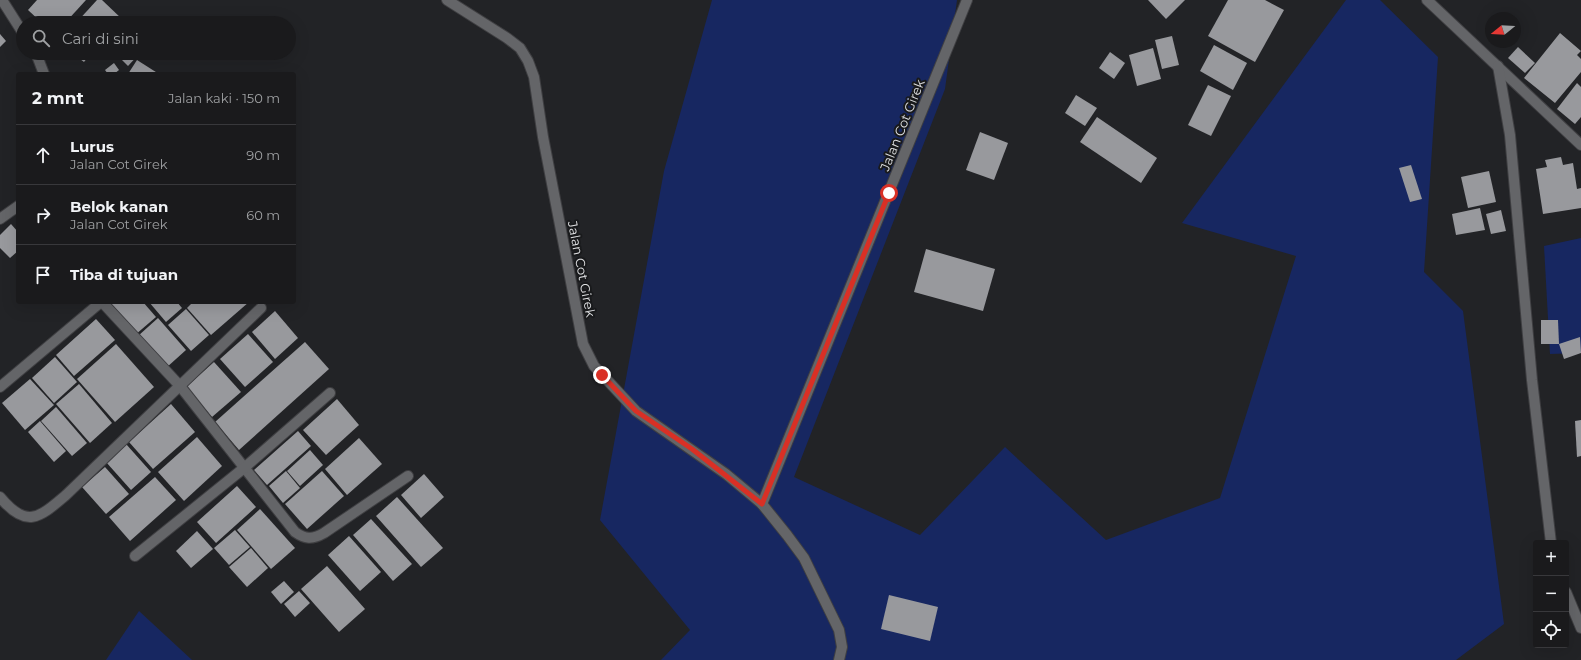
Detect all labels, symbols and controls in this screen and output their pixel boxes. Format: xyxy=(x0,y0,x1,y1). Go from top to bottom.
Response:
north arrow xyxy=(1485,12,1521,48)
search box xyxy=(16,16,296,60)
icon: search xyxy=(30,27,52,49)
text: Cari di sini xyxy=(62,29,139,48)
street label: Jalan Cot Girek xyxy=(876,77,928,174)
text: 2 mnt xyxy=(32,88,84,108)
text: Jalan kaki · 150 m xyxy=(168,90,280,106)
text: Lurus xyxy=(70,137,114,156)
icon: ahead xyxy=(32,144,54,166)
text: 90 m xyxy=(246,147,280,163)
text: Jalan Cot Girek xyxy=(70,156,168,172)
route start xyxy=(880,184,898,202)
text: Belok kanan xyxy=(70,197,168,216)
icon: right xyxy=(32,204,54,226)
text: 60 m xyxy=(246,207,280,223)
text: Jalan Cot Girek xyxy=(70,216,168,232)
street label: Jalan Cot Girek xyxy=(565,219,599,319)
icon: arrive xyxy=(32,264,54,286)
text: Tiba di tujuan xyxy=(70,265,178,284)
route end xyxy=(593,366,611,384)
map controls xyxy=(1533,540,1569,648)
button: + xyxy=(1533,540,1569,576)
button: − xyxy=(1533,576,1569,612)
button: locate xyxy=(1533,612,1569,648)

